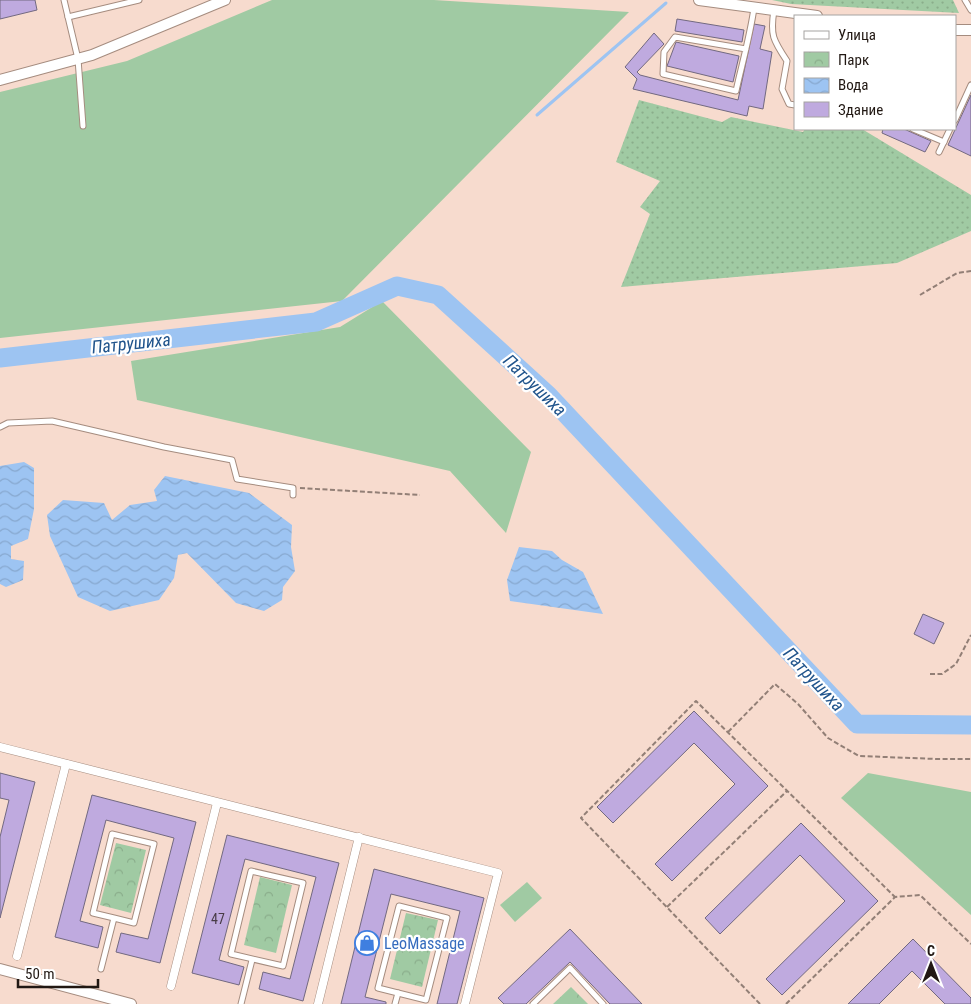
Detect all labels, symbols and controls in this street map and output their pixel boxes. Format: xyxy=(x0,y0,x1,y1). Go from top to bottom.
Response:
legend xyxy=(794,15,956,130)
text: Улица xyxy=(838,26,876,44)
text: Парк xyxy=(838,51,869,69)
text: Вода xyxy=(838,76,868,94)
text: Здание xyxy=(838,101,883,119)
water label: Патрушиха xyxy=(90,328,172,358)
water label: Патрушиха xyxy=(499,350,571,420)
water label: Патрушиха xyxy=(779,643,849,715)
house number: 47 xyxy=(211,911,225,927)
shop icon: LeoMassage xyxy=(354,930,380,956)
place label: LeoMassage xyxy=(384,934,465,953)
north arrow xyxy=(906,939,956,989)
text: С xyxy=(927,943,935,959)
scale bar xyxy=(18,956,98,988)
text: 50 m xyxy=(25,965,55,983)

